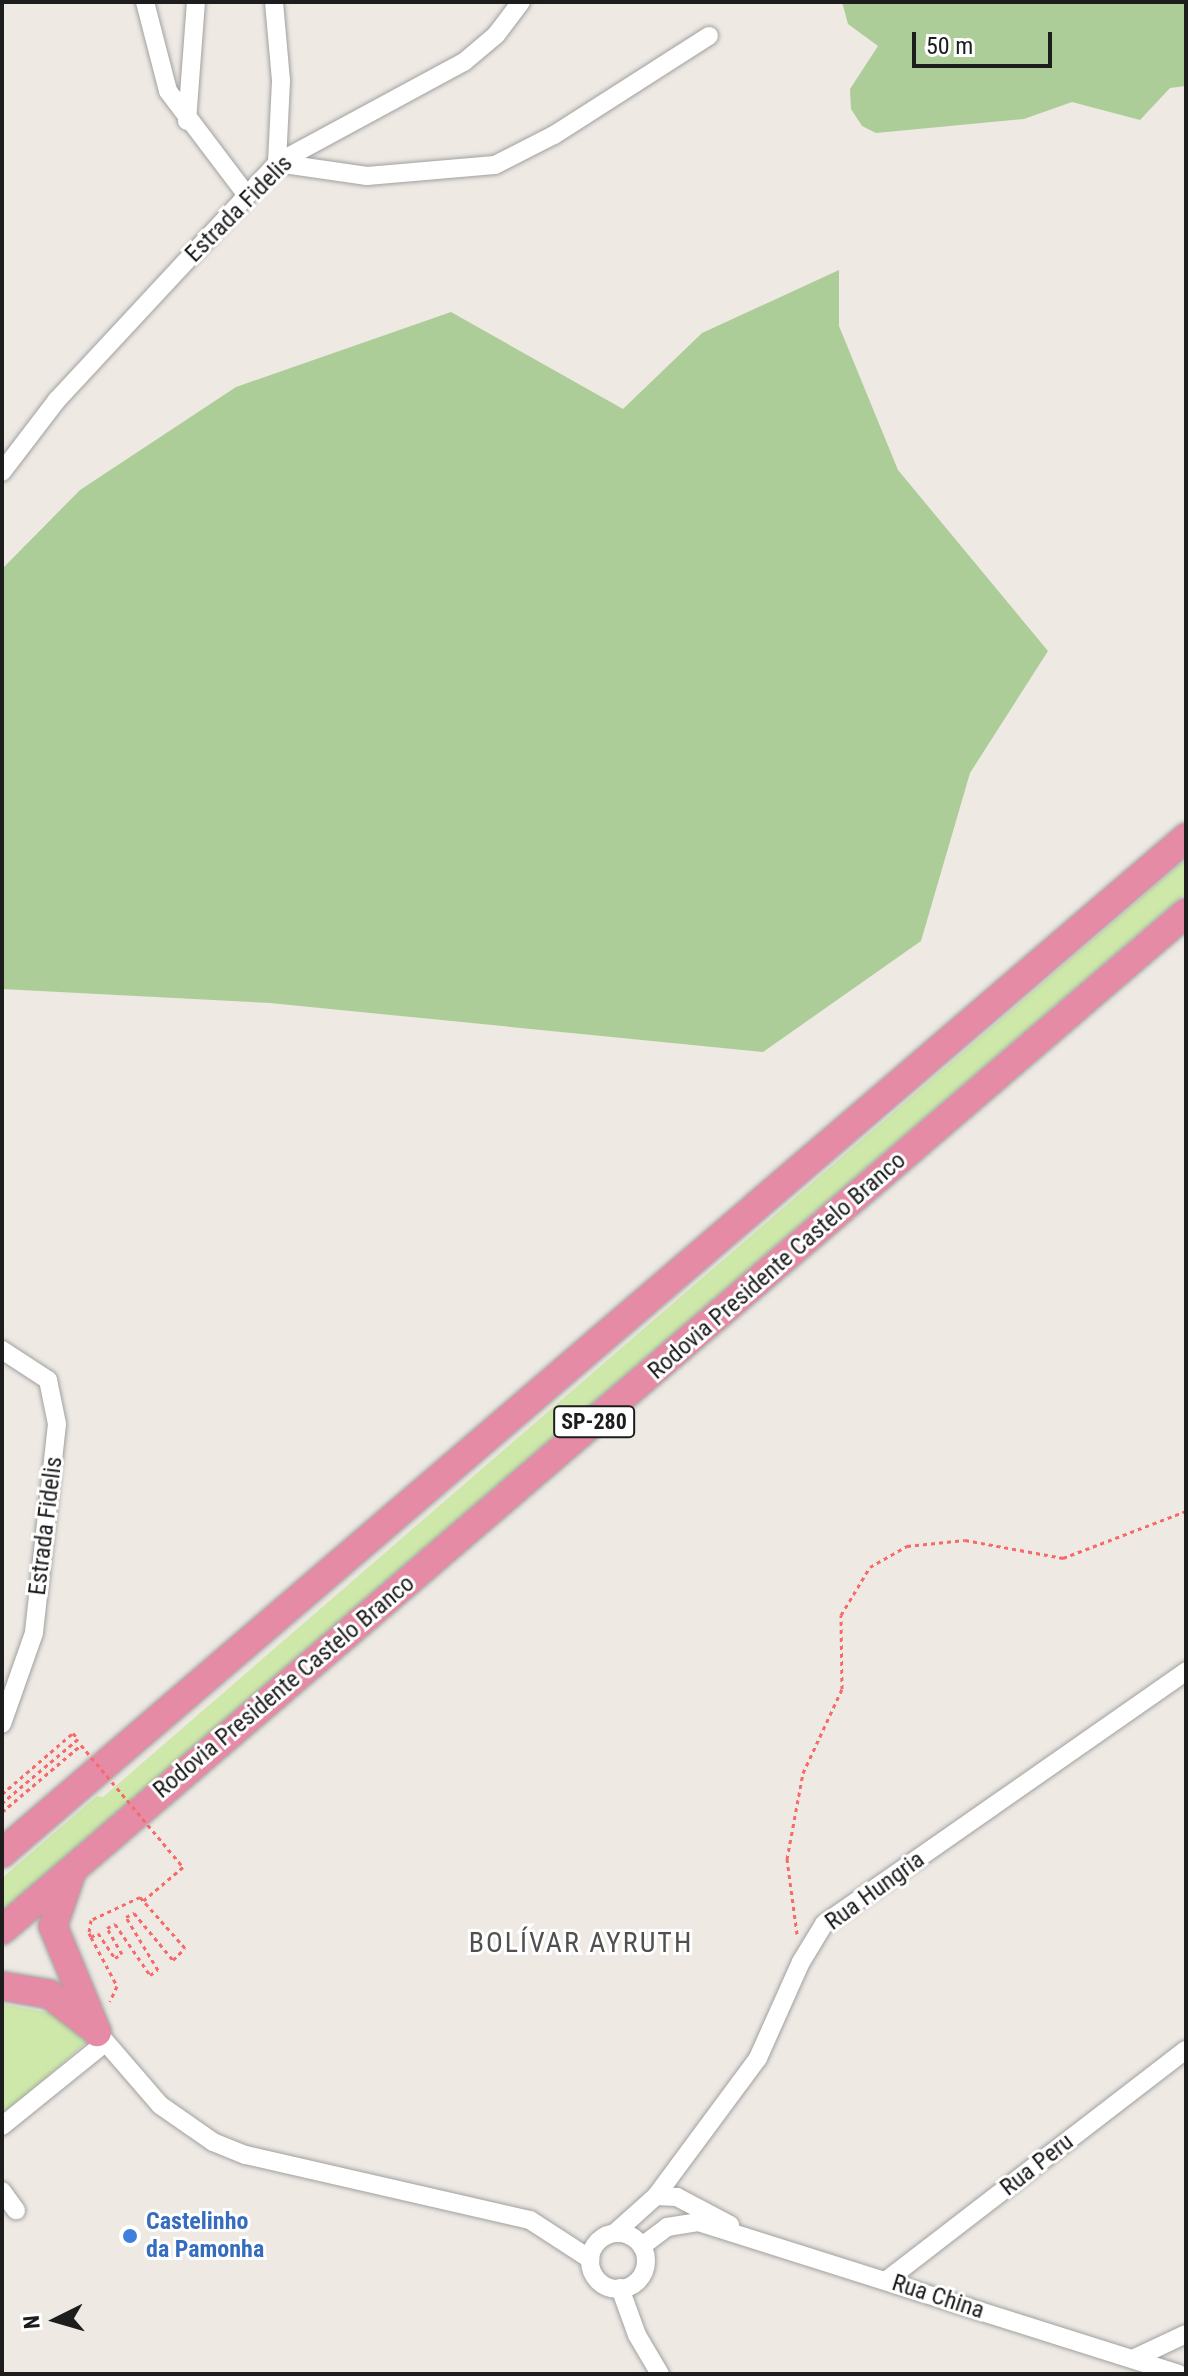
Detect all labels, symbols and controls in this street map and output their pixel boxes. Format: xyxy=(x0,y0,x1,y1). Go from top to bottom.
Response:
scale bar xyxy=(916,16,1056,66)
text: 50 m xyxy=(926,32,973,60)
street label: Estrada Fidelis xyxy=(180,150,298,268)
street label: Rodovia Presidente Castelo Branco xyxy=(642,1146,912,1386)
road number: SP-280 xyxy=(552,1404,636,1440)
street label: Estrada Fidelis xyxy=(23,1455,69,1597)
street label: Rodovia Presidente Castelo Branco xyxy=(148,1569,420,1805)
street label: Rua Hungria xyxy=(820,1845,930,1937)
district label: BOLÍVAR AYRUTH xyxy=(469,1926,693,1960)
street label: Rua Peru xyxy=(995,2128,1079,2202)
place label: Castelinho da Pamonha xyxy=(146,2208,264,2264)
marker: Castelinho da Pamonha xyxy=(121,2227,139,2245)
street label: Rua China xyxy=(888,2269,988,2325)
north arrow xyxy=(16,2280,96,2360)
text: N xyxy=(19,2314,45,2330)

